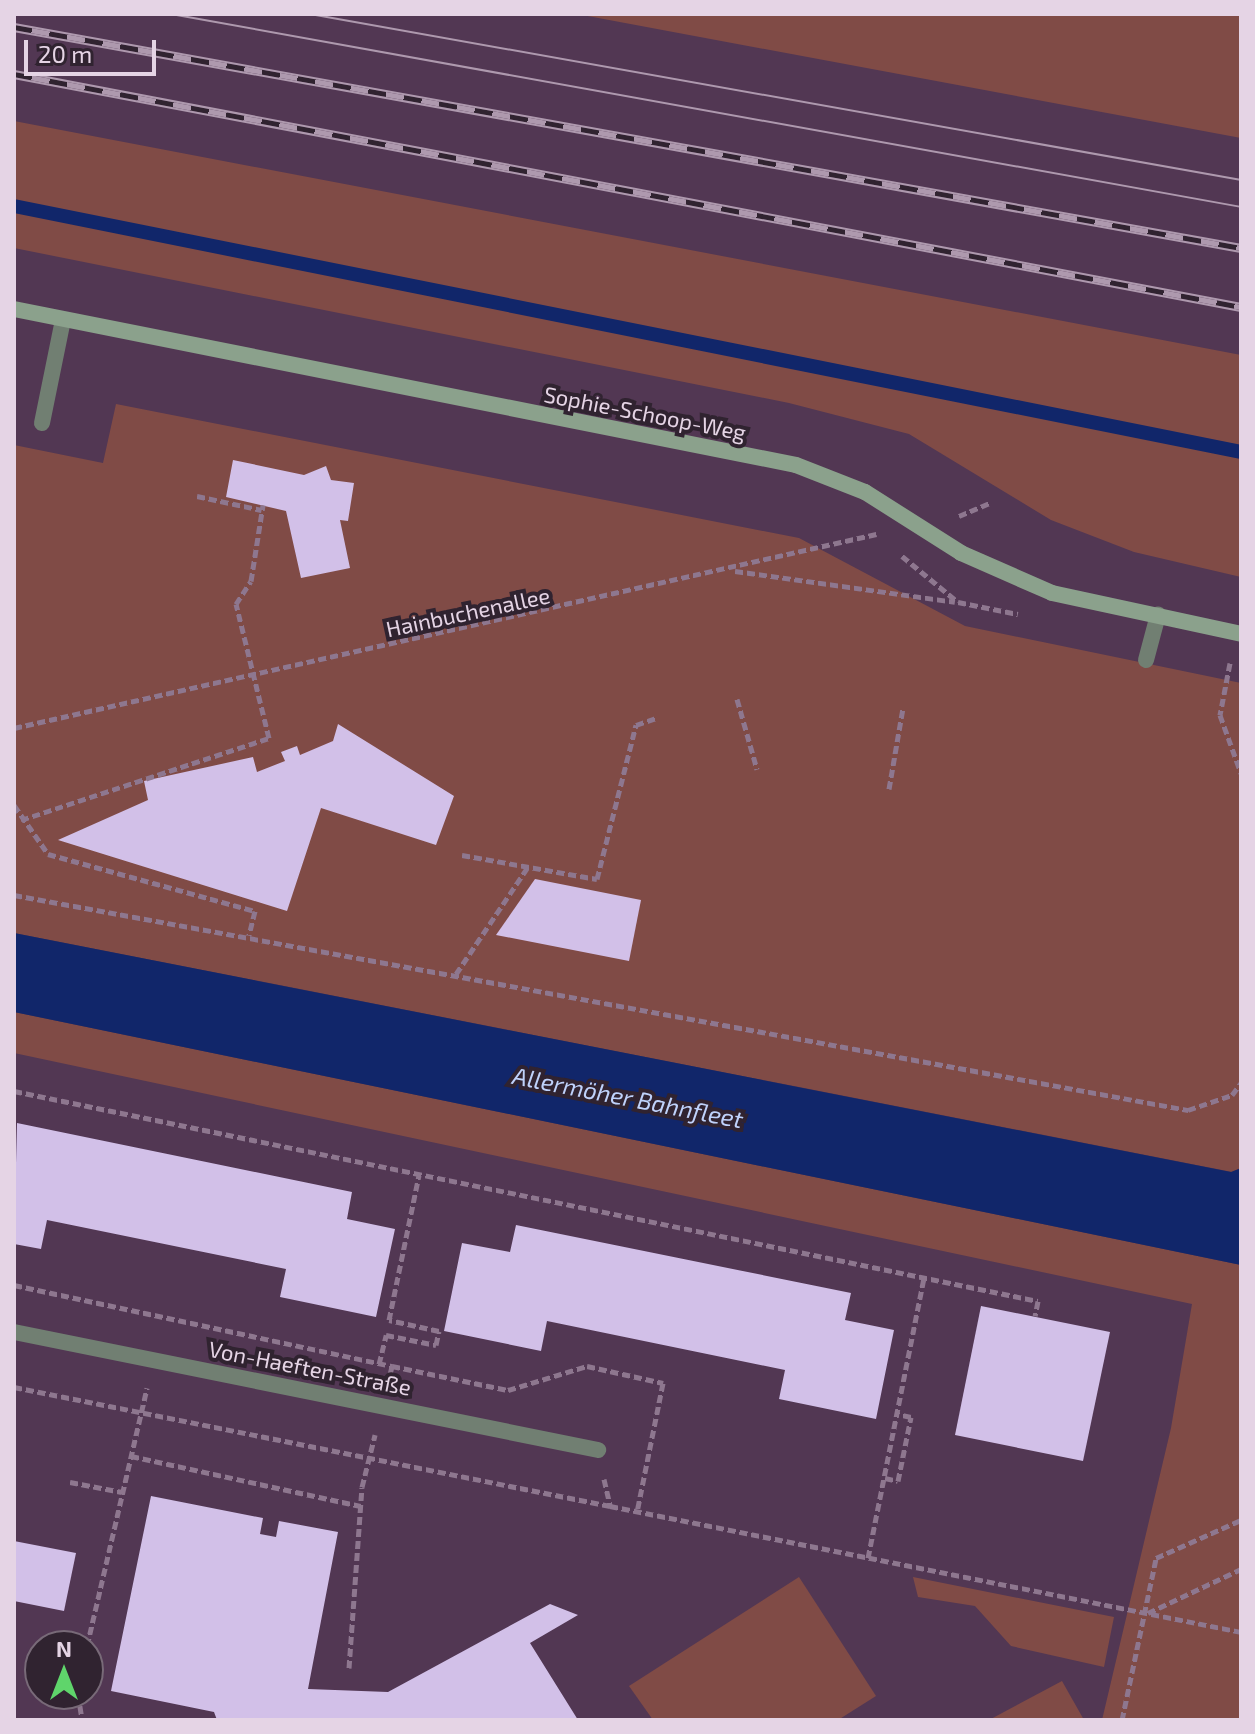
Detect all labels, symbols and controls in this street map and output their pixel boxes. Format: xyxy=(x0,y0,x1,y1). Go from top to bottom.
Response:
scale bar xyxy=(28,24,160,74)
text: 20 m xyxy=(38,39,92,68)
street label: Sophie-Schoop-Weg xyxy=(542,380,748,446)
street label: Hainbuchenallee xyxy=(384,582,552,642)
water label: Allermöher Bahnfleet xyxy=(510,1060,746,1134)
street label: Von-Haeften-Straße xyxy=(207,1335,413,1401)
north arrow xyxy=(24,1630,104,1710)
text: N xyxy=(56,1635,72,1661)

